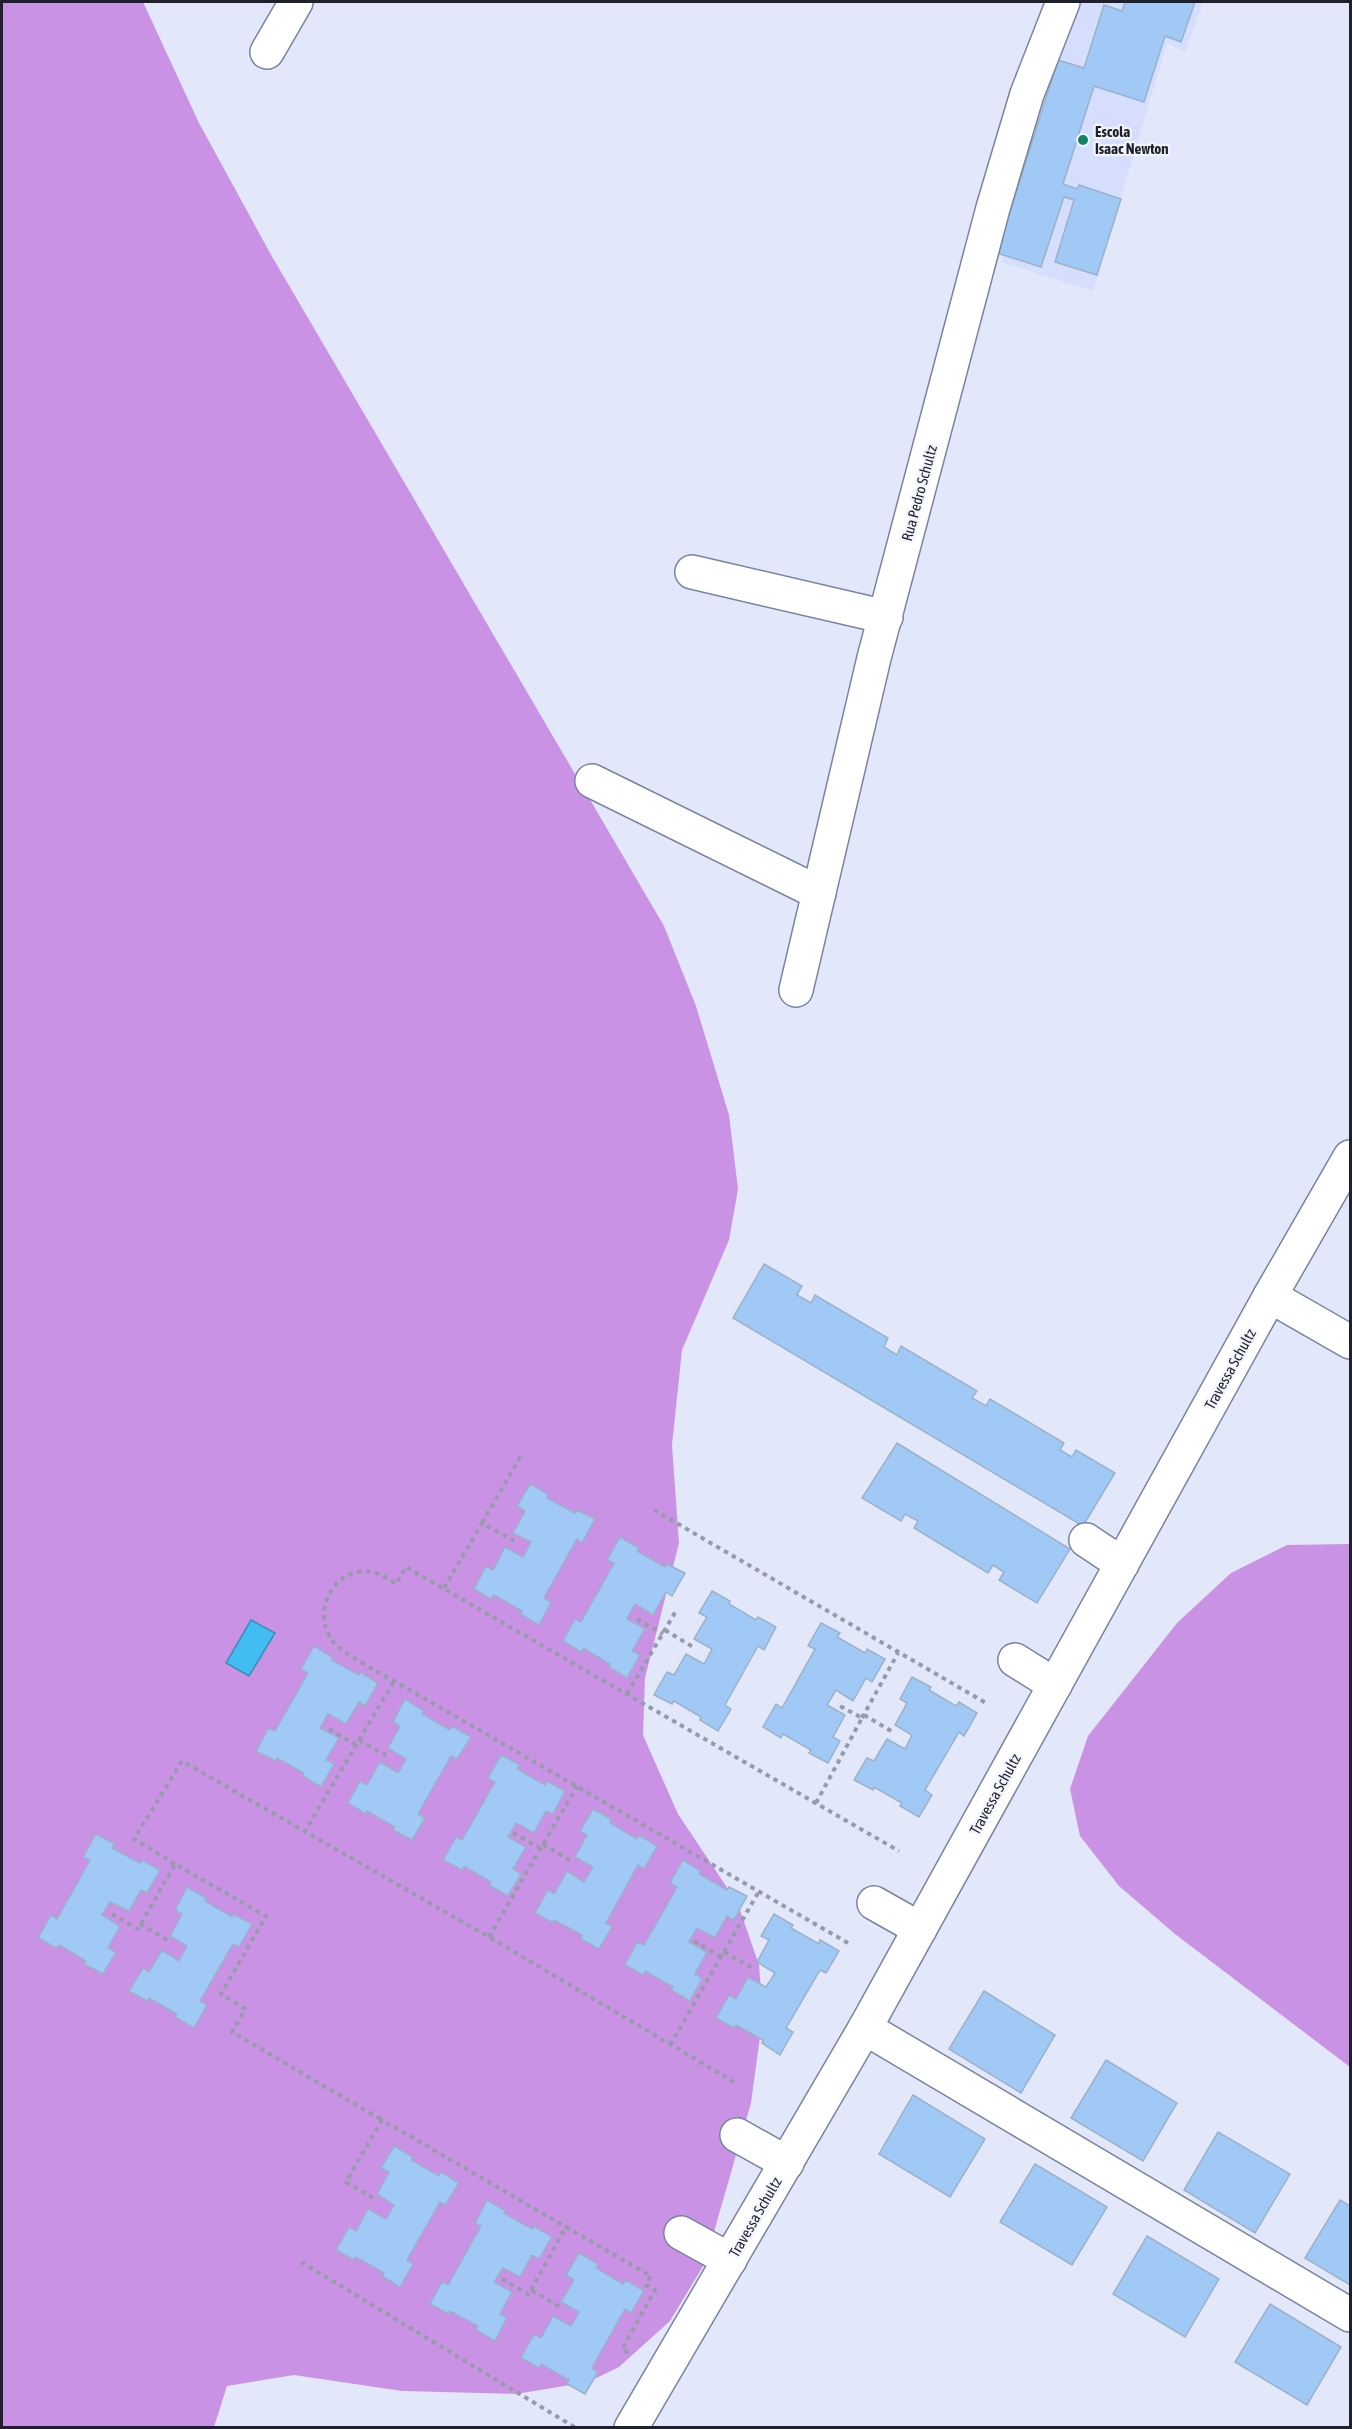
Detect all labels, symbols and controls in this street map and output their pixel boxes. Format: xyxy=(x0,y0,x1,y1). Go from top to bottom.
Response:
place label: Escola Isaac Newton xyxy=(1095,123,1169,157)
marker: Escola Isaac Newton xyxy=(1076,133,1090,147)
street label: Rua Pedro Schultz xyxy=(898,443,940,543)
street label: Travessa Schultz xyxy=(1201,1325,1259,1412)
street label: Travessa Schultz xyxy=(966,1750,1024,1837)
street label: Travessa Schultz xyxy=(725,2174,785,2260)

